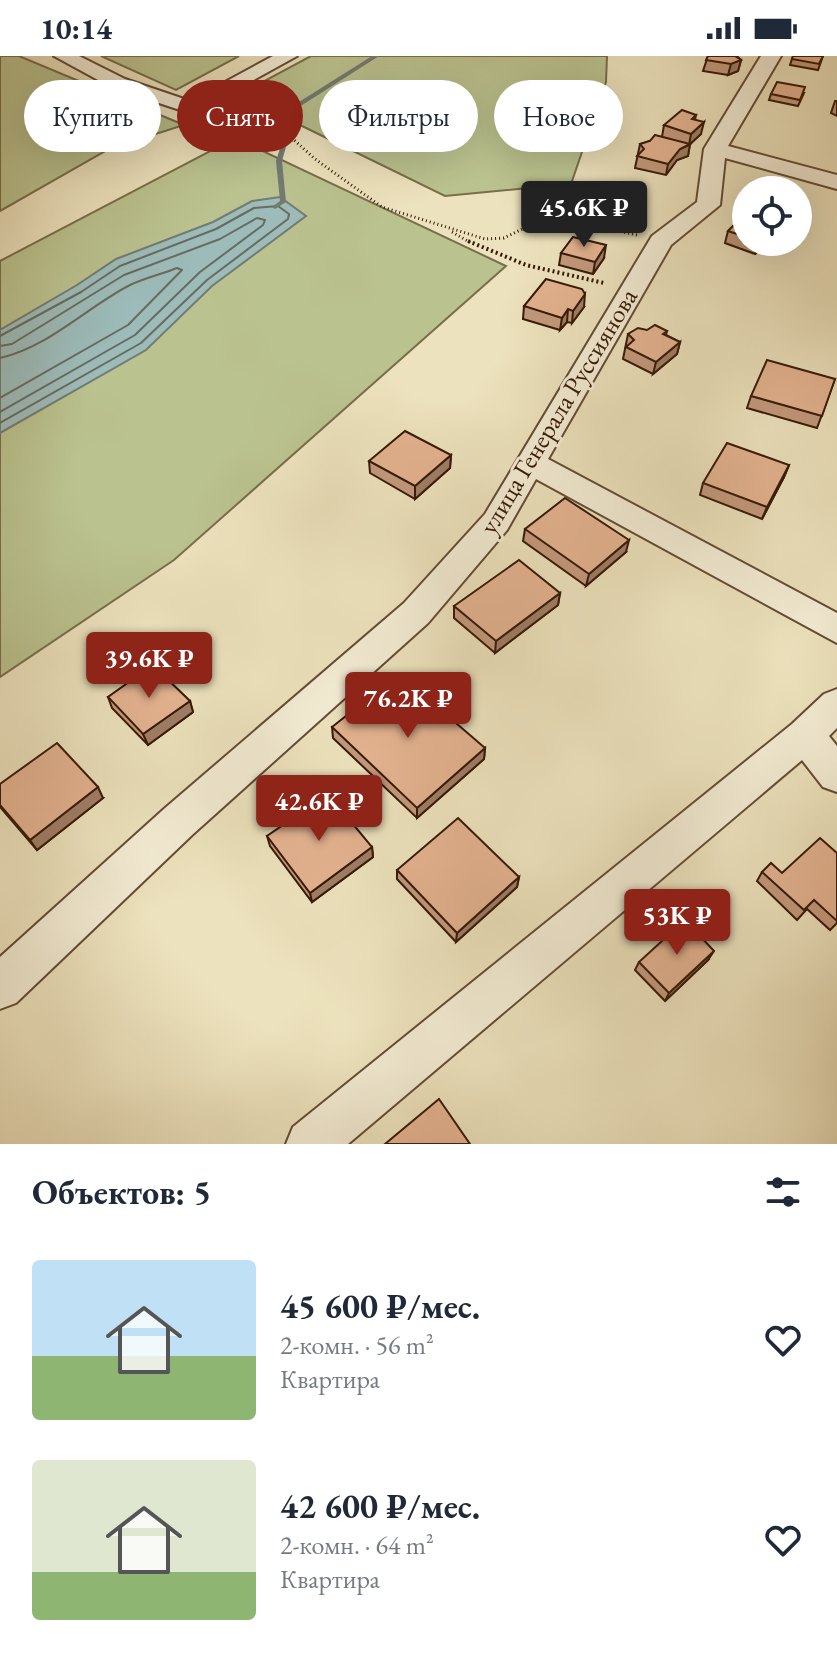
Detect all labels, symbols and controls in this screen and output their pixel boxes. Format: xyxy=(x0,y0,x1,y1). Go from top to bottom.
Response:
text: 10:14 xyxy=(40,9,112,48)
chip: Купить xyxy=(24,80,161,152)
chip: Снять xyxy=(177,80,303,152)
chip: Фильтры xyxy=(319,80,478,152)
chip: Новое xyxy=(494,80,623,152)
map controls xyxy=(732,176,812,256)
button: locate xyxy=(732,176,812,256)
pin: 45.6K ₽ xyxy=(510,181,658,249)
text: 45.6K ₽ xyxy=(539,190,629,224)
street label: улица Генерала Руссиянова xyxy=(471,281,645,540)
pin: 39.6K ₽ xyxy=(75,632,223,700)
text: 39.6K ₽ xyxy=(104,641,194,675)
pin: 76.2K ₽ xyxy=(334,672,482,740)
text: 76.2K ₽ xyxy=(363,681,453,715)
pin: 42.6K ₽ xyxy=(245,775,393,843)
text: 42.6K ₽ xyxy=(274,784,364,818)
pin: 53K ₽ xyxy=(621,889,733,957)
text: 53K ₽ xyxy=(642,898,712,932)
text: Объектов: 5 xyxy=(32,1170,211,1214)
icon: filters xyxy=(761,1170,805,1214)
text: 45 600 ₽/мес. xyxy=(280,1284,480,1328)
icon: home xyxy=(96,1292,192,1388)
icon: heart xyxy=(761,1318,805,1362)
text: 2-комн. · 56 m² xyxy=(280,1328,434,1362)
text: Квартира xyxy=(280,1362,380,1396)
text: 42 600 ₽/мес. xyxy=(280,1484,480,1528)
icon: home xyxy=(96,1492,192,1588)
icon: heart xyxy=(761,1518,805,1562)
text: 2-комн. · 64 m² xyxy=(280,1528,434,1562)
text: Квартира xyxy=(280,1562,380,1596)

